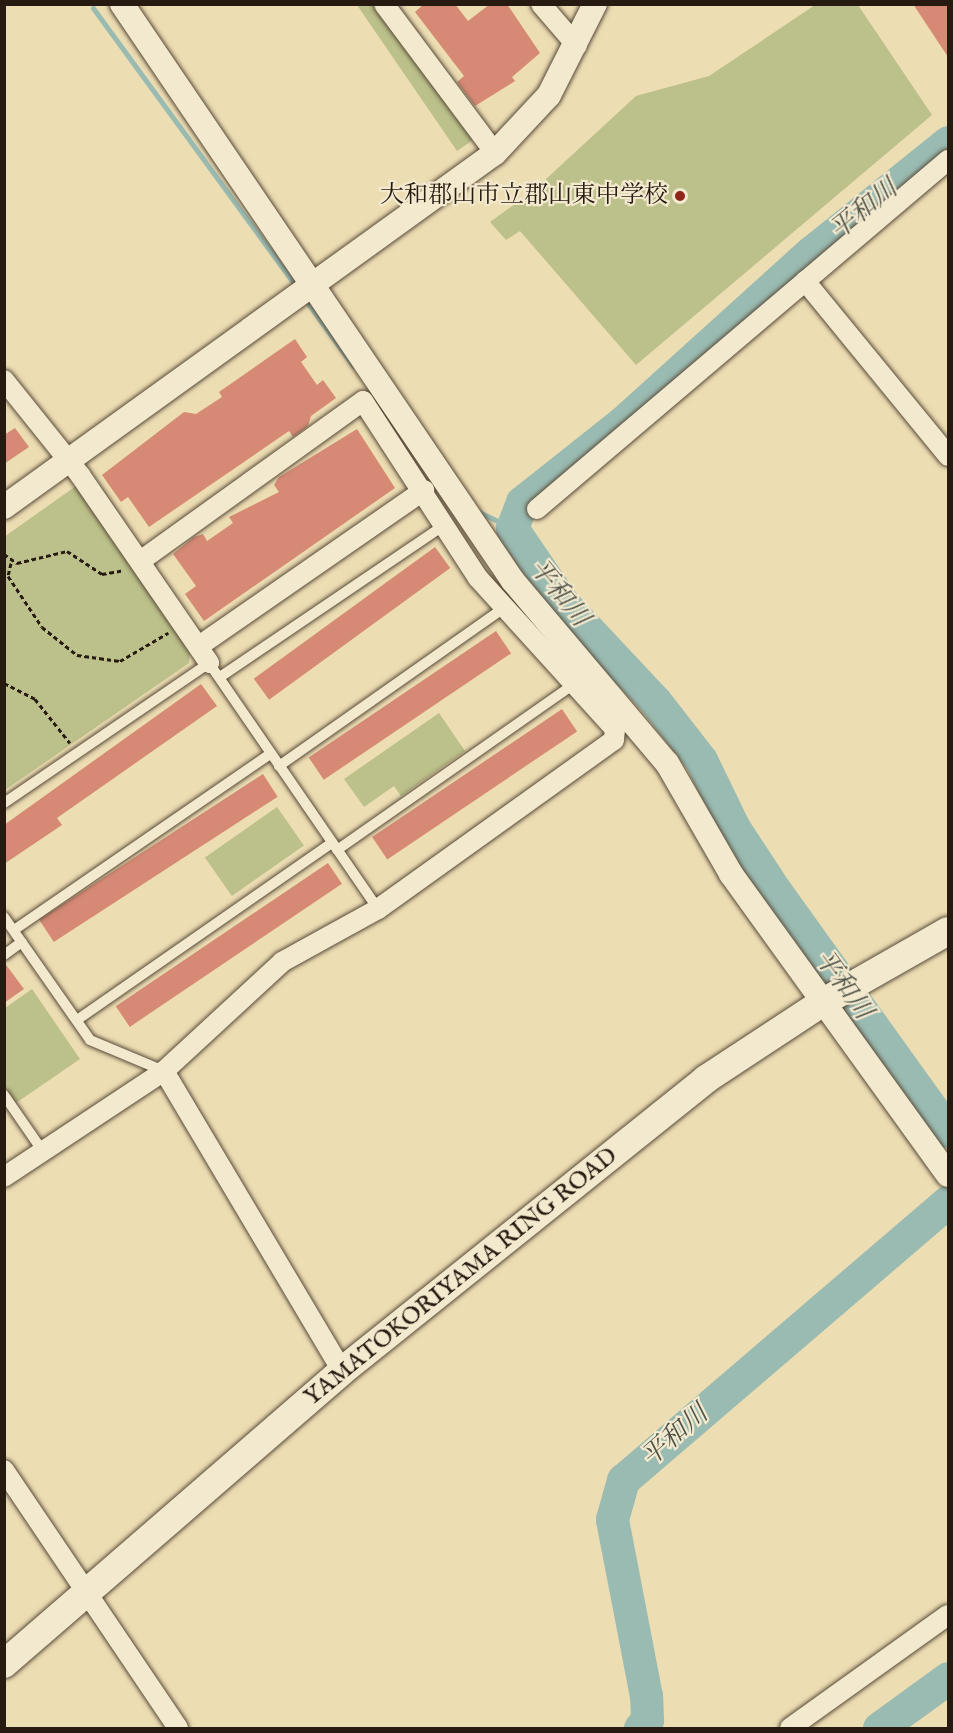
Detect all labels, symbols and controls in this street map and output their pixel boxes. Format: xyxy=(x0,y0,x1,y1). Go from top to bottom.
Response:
water label: 平和川 xyxy=(824,173,904,247)
place label: 大和郡山市立郡山東中学校 xyxy=(380,182,668,210)
marker: 大和郡山市立郡山東中学校 xyxy=(673,189,687,203)
water label: 平和川 xyxy=(522,553,596,633)
water label: 平和川 xyxy=(807,944,879,1026)
street label: YAMATOKORIYAMA RING ROAD xyxy=(299,1142,623,1412)
water label: 平和川 xyxy=(635,1399,715,1473)

